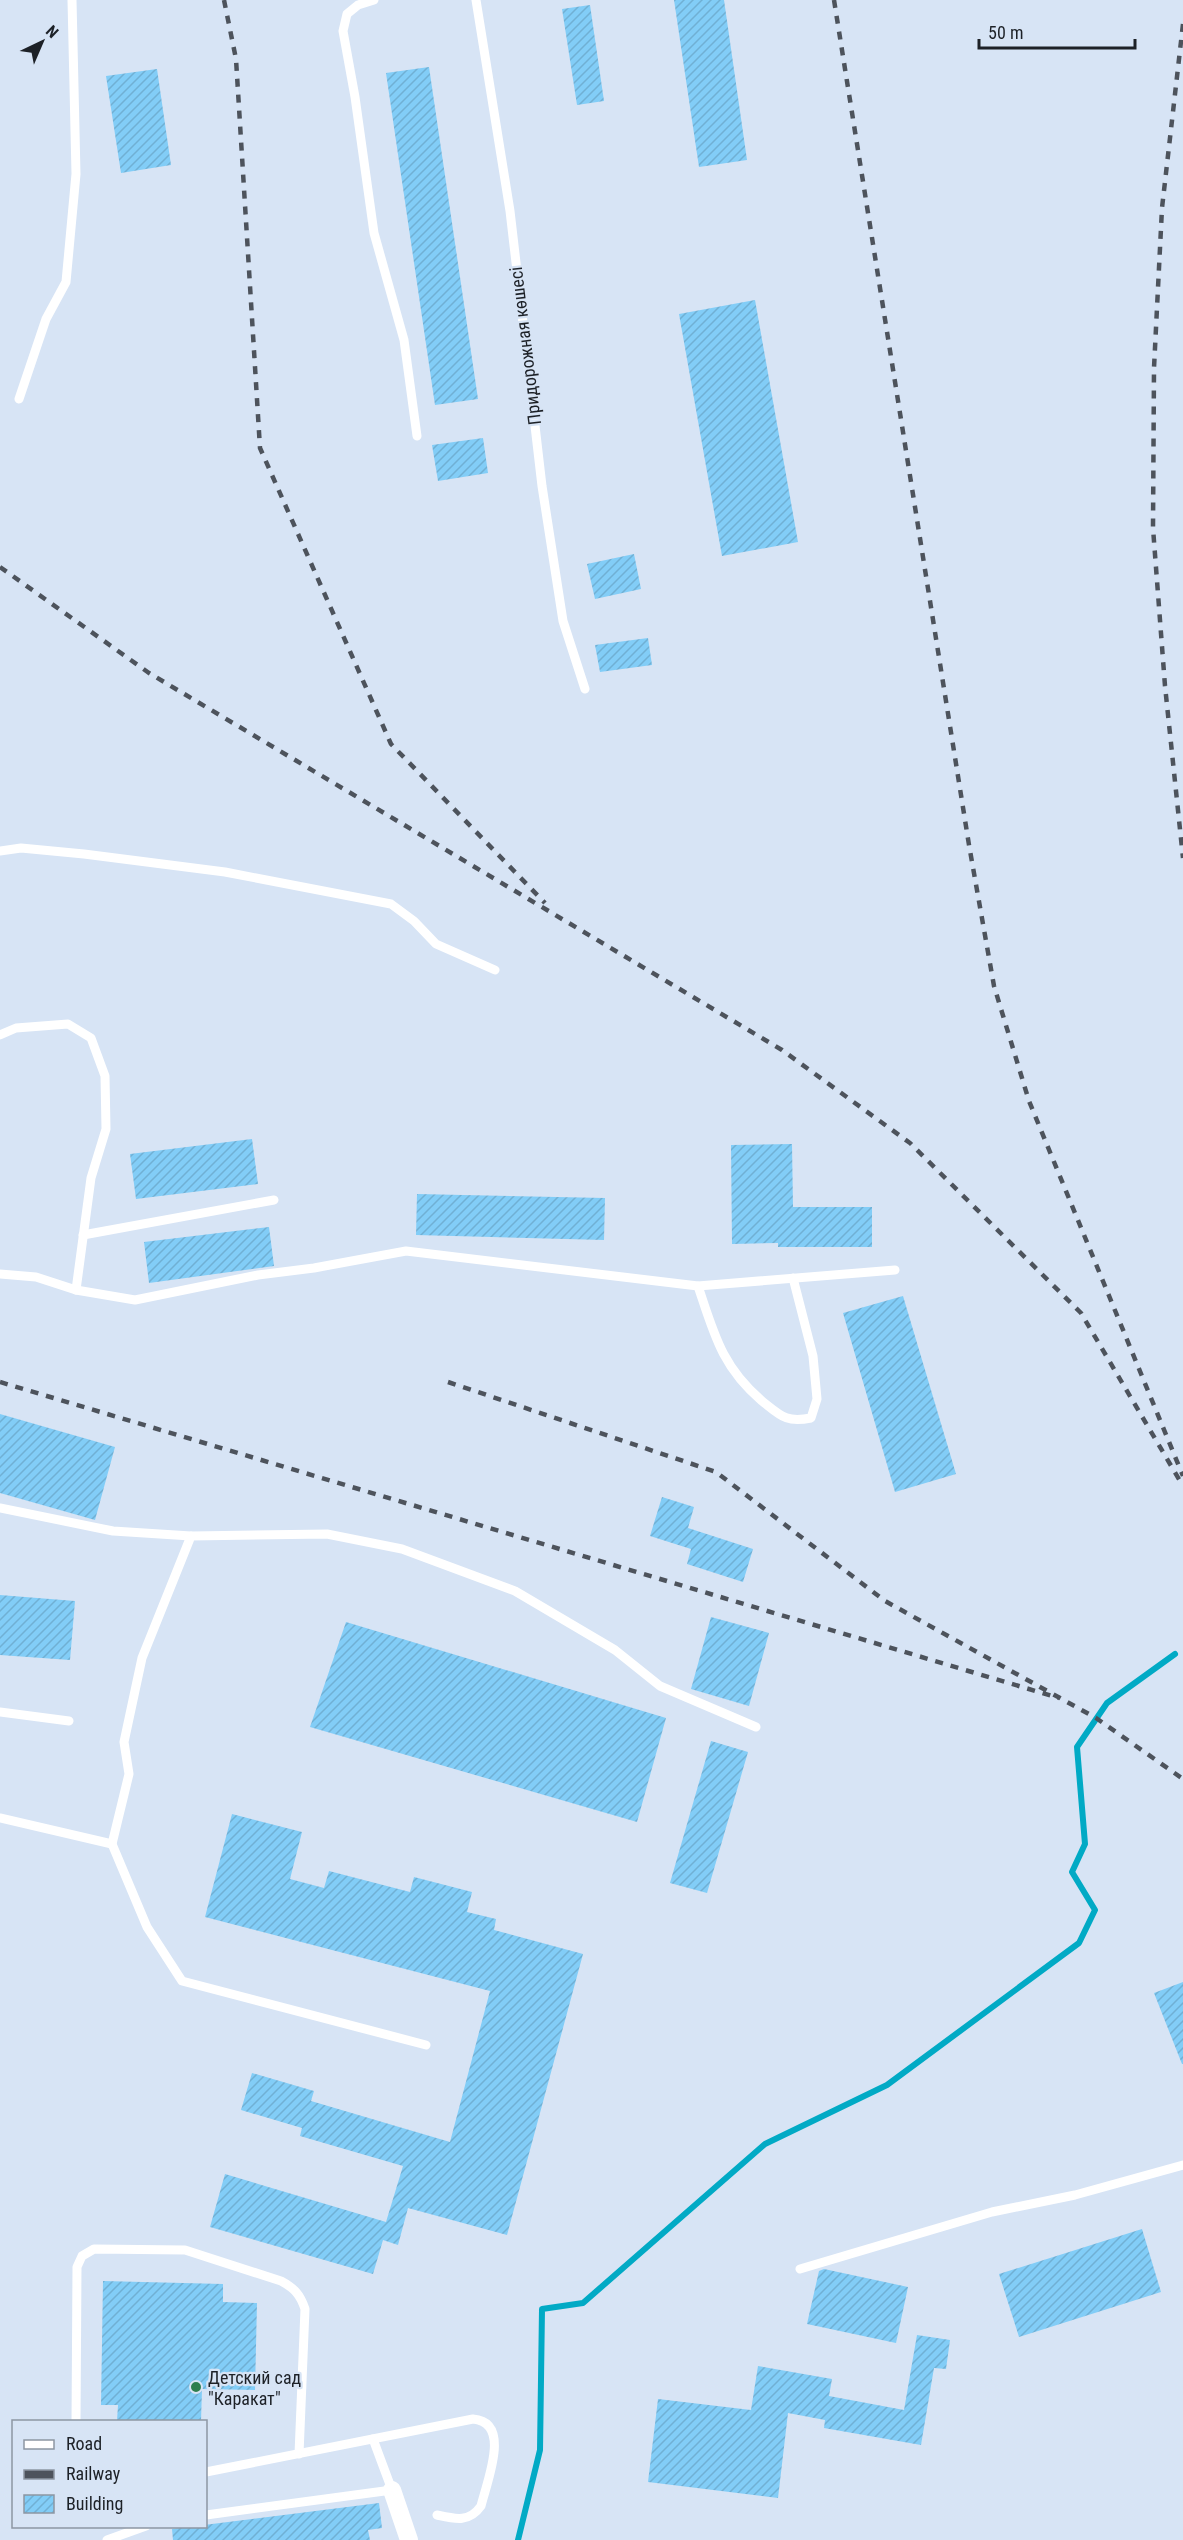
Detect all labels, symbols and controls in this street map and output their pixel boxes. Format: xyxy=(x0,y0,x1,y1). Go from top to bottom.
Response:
north arrow xyxy=(12,12,72,72)
scale bar xyxy=(979,12,1135,50)
text: N xyxy=(42,21,62,42)
text: 50 m xyxy=(988,22,1023,43)
street label: Придорожная көшесі xyxy=(505,266,545,426)
place label: Детский сад "Каракат" xyxy=(208,2367,302,2409)
marker: Детский сад "Каракат" xyxy=(189,2380,203,2394)
legend xyxy=(12,2420,207,2528)
text: Road xyxy=(66,2433,102,2454)
text: Railway xyxy=(66,2463,121,2484)
text: Building xyxy=(66,2493,123,2514)

